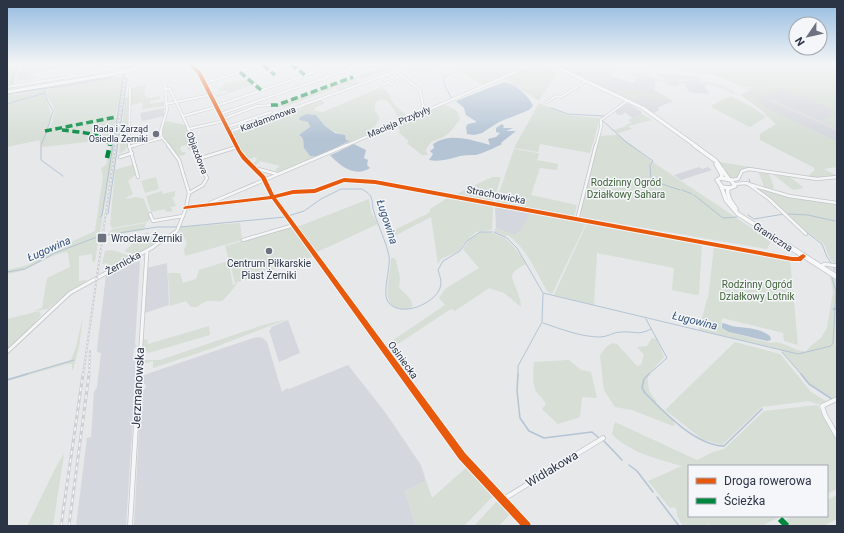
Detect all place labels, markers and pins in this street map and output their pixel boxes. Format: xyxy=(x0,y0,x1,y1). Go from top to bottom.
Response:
place label: Rada i Zarząd Osiedla Żerniki xyxy=(89,124,148,144)
marker: Rada i Zarząd Osiedla Żerniki xyxy=(151,129,161,139)
marker: Wrocław Żerniki xyxy=(96,232,108,244)
place label: Wrocław Żerniki xyxy=(111,232,182,244)
marker: Centrum Piłkarskie Piast Żerniki xyxy=(264,246,274,256)
place label: Centrum Piłkarskie Piast Żerniki xyxy=(227,258,311,281)

